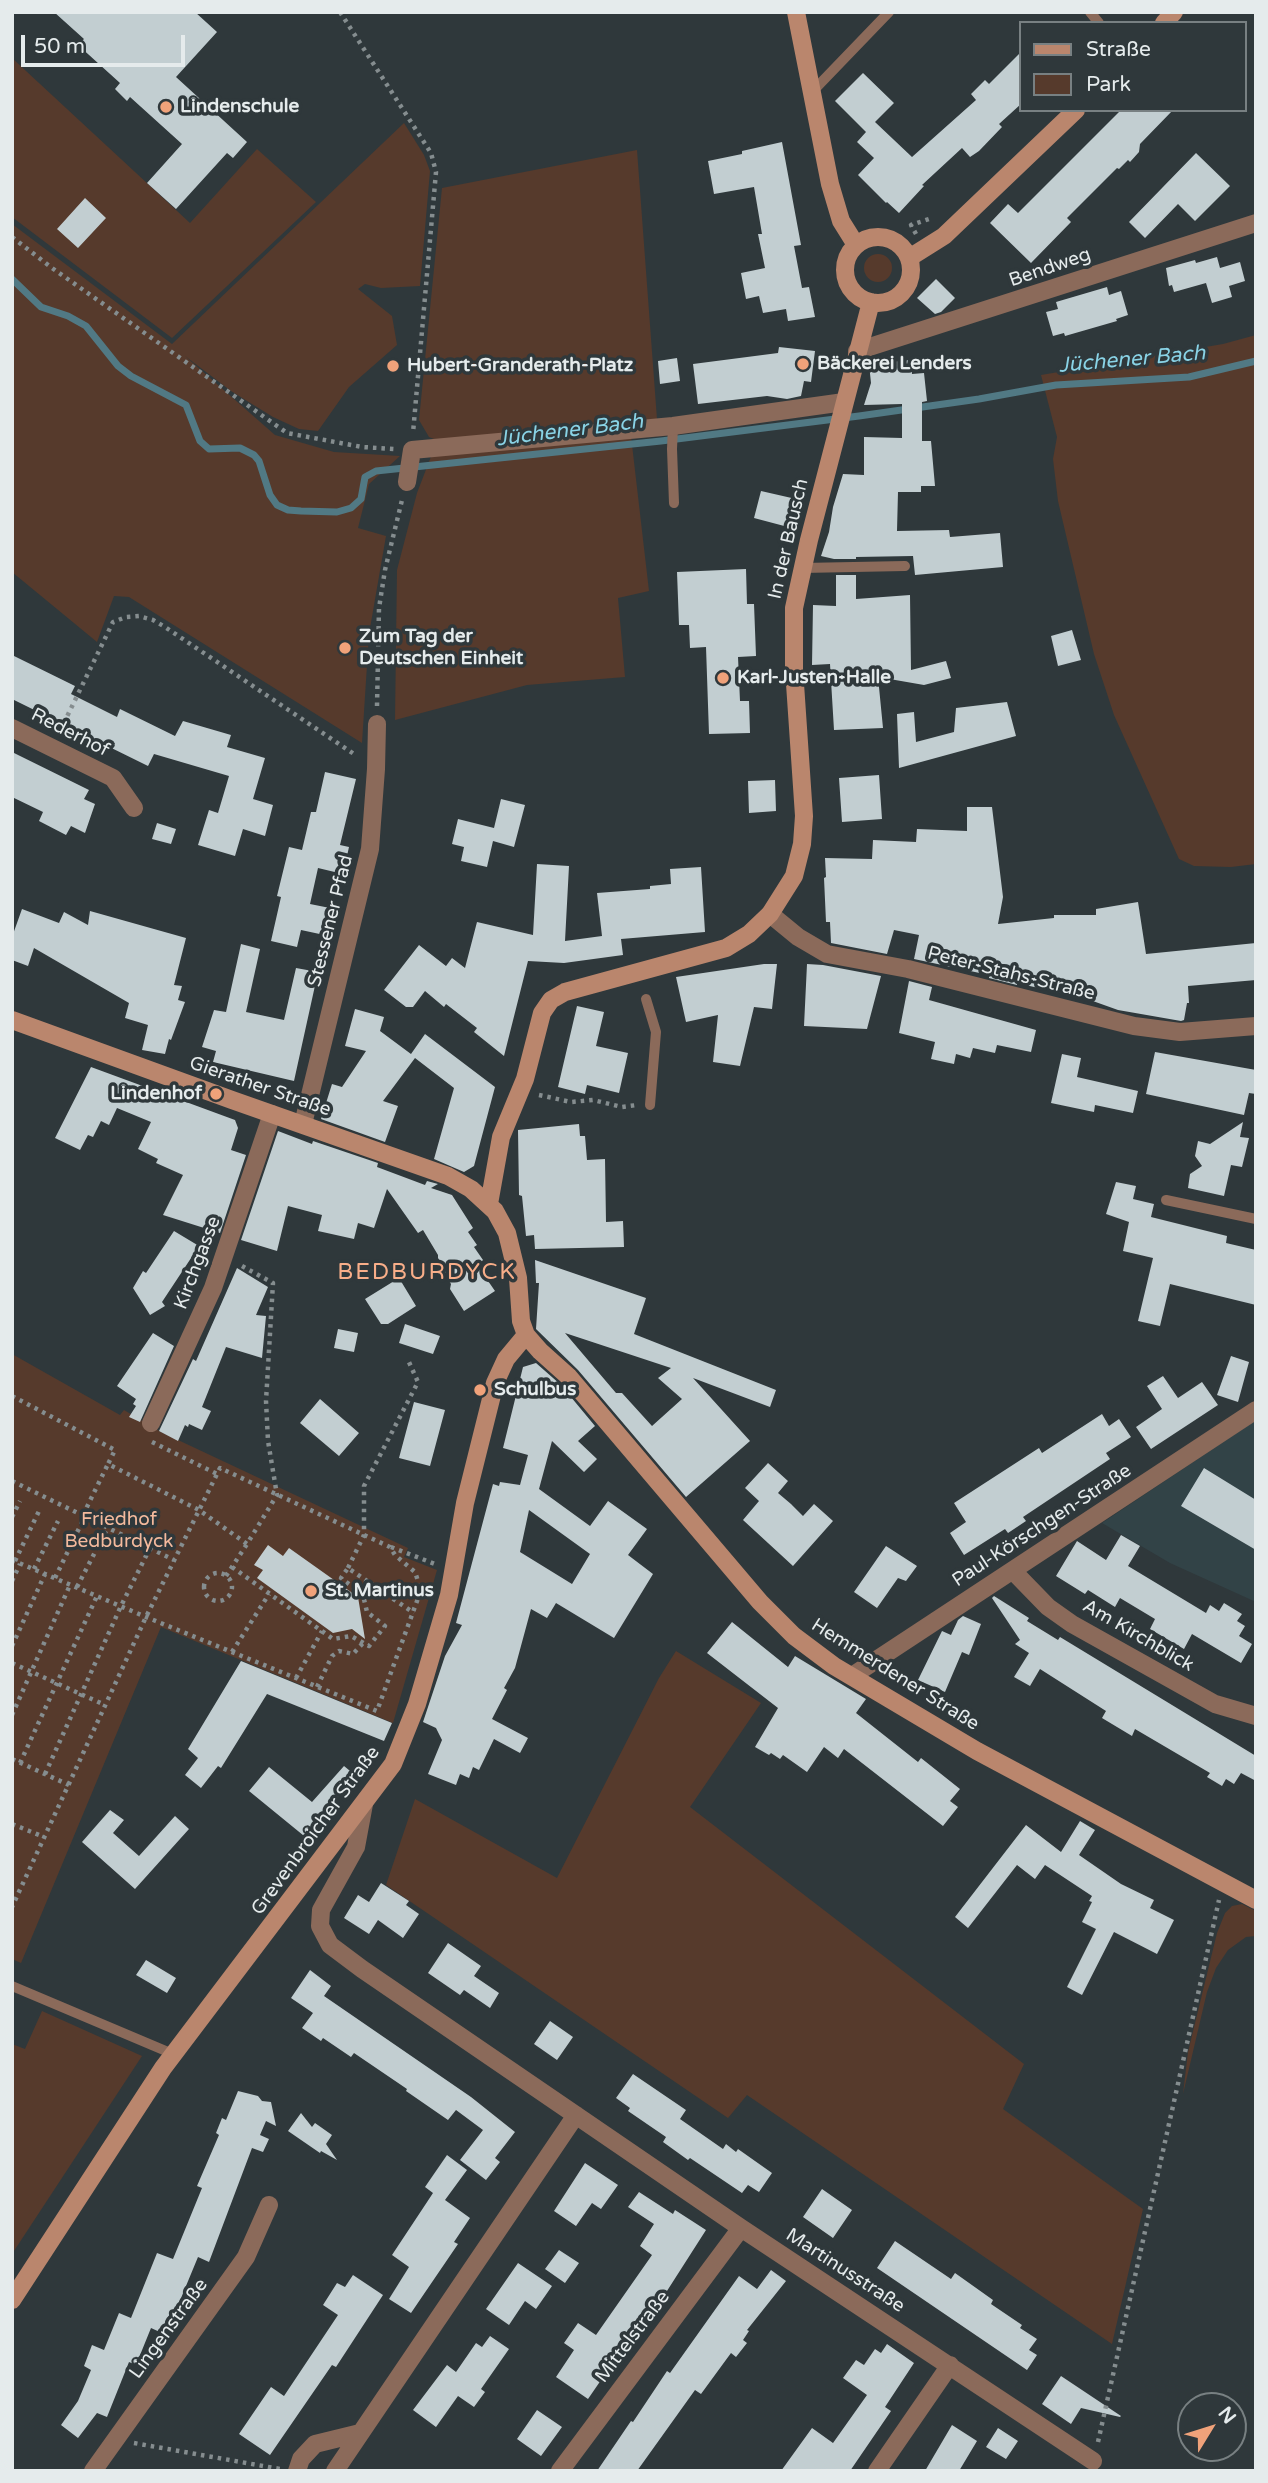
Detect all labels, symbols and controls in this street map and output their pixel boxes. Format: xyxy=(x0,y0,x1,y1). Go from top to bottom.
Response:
scale bar xyxy=(24,21,189,65)
legend xyxy=(1020,21,1247,112)
text: 50 m xyxy=(34,34,85,59)
text: Straße xyxy=(1086,37,1151,62)
text: Park xyxy=(1086,72,1131,97)
place label: Lindenschule xyxy=(180,96,299,118)
marker: Lindenschule xyxy=(158,99,174,115)
street label: Bendweg xyxy=(1006,243,1094,293)
water label: Jüchener Bach xyxy=(1058,341,1206,379)
place label: Bäckerei Lenders xyxy=(817,353,972,375)
place label: Hubert-Granderath-Platz xyxy=(407,355,633,377)
marker: Bäckerei Lenders xyxy=(795,356,811,372)
marker: Hubert-Granderath-Platz xyxy=(385,358,401,374)
water label: Jüchener Bach xyxy=(496,410,644,452)
street label: In der Bausch xyxy=(764,477,814,601)
place label: Zum Tag der Deutschen Einheit xyxy=(359,626,523,670)
marker: Zum Tag der Deutschen Einheit xyxy=(337,640,353,656)
place label: Karl-Justen-Halle xyxy=(737,667,891,689)
marker: Karl-Justen-Halle xyxy=(715,670,731,686)
street label: Rederhof xyxy=(27,704,113,762)
street label: Stessener Pfad xyxy=(304,853,358,989)
street label: Peter-Stahs-Straße xyxy=(925,942,1097,1006)
street label: Gierather Straße xyxy=(186,1052,334,1122)
place label: Lindenhof xyxy=(110,1083,202,1105)
marker: Lindenhof xyxy=(208,1086,224,1102)
street label: Kirchgasse xyxy=(170,1213,226,1313)
district label: BEDBURDYCK xyxy=(338,1259,516,1287)
place label: Schulbus xyxy=(494,1379,576,1401)
marker: Schulbus xyxy=(472,1382,488,1398)
street label: Paul-Körschgen-Straße xyxy=(948,1460,1136,1592)
park label: Friedhof Bedburdyck xyxy=(65,1509,173,1553)
place label: St. Martinus xyxy=(325,1580,434,1602)
marker: St. Martinus xyxy=(303,1583,319,1599)
street label: Am Kirchblick xyxy=(1078,1595,1198,1677)
street label: Hemmerdener Straße xyxy=(807,1614,983,1736)
street label: Grevenbroicher Straße xyxy=(247,1742,385,1920)
street label: Martinusstraße xyxy=(781,2224,909,2318)
street label: Lingenstraße xyxy=(125,2275,213,2383)
street label: Mittelstraße xyxy=(591,2286,675,2388)
north arrow xyxy=(1177,2392,1247,2462)
text: N xyxy=(1214,2403,1240,2428)

